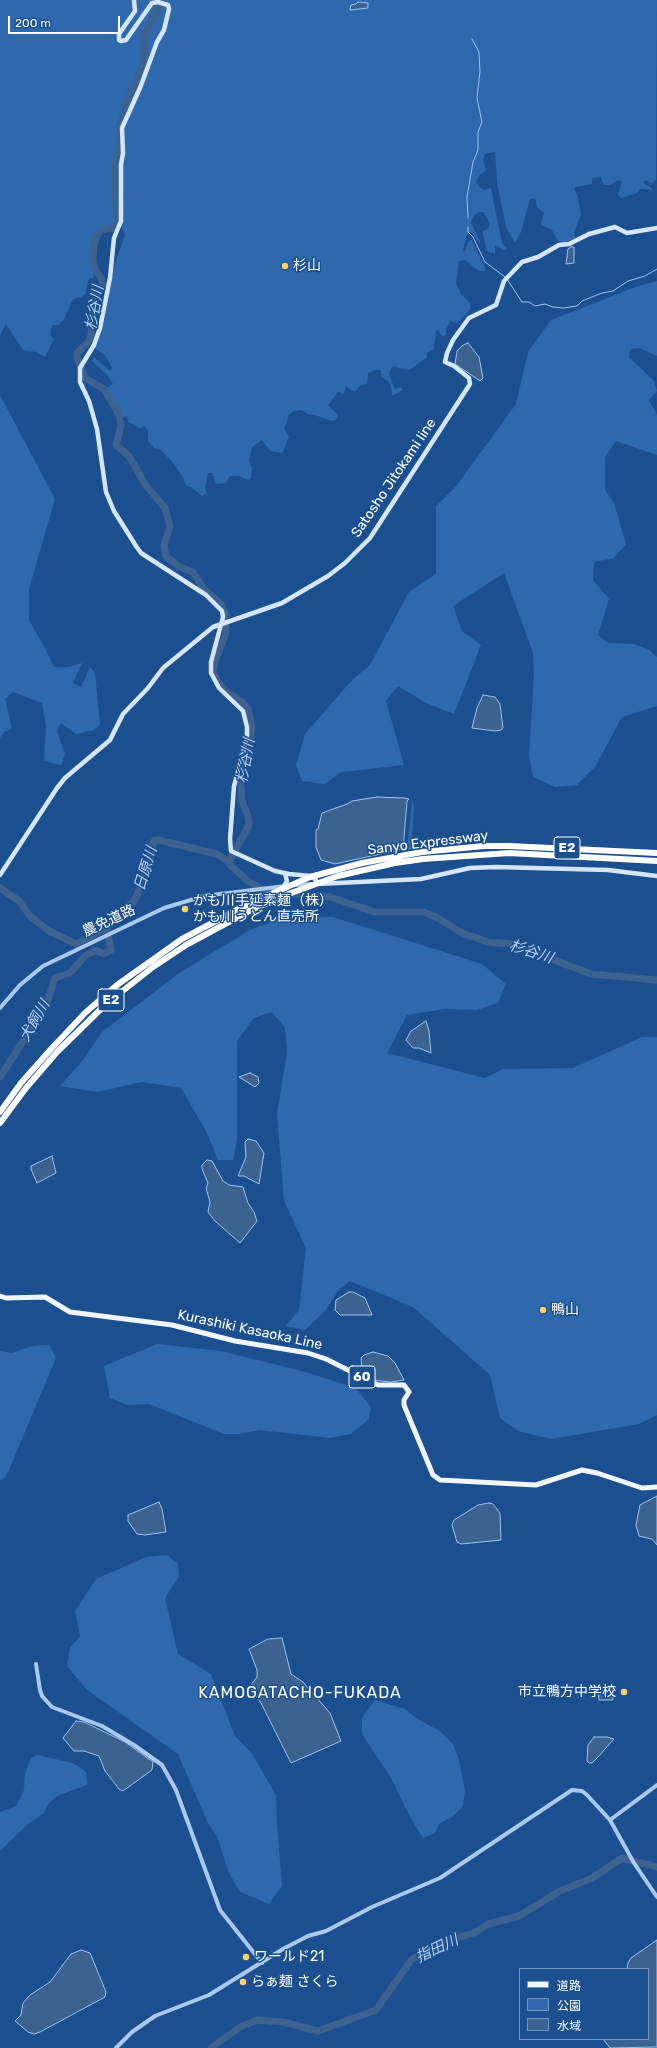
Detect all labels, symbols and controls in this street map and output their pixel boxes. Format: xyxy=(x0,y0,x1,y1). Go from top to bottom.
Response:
scale bar xyxy=(10,8,122,34)
text: 200 m xyxy=(15,16,51,30)
place label: 杉山 xyxy=(293,258,321,274)
marker: 杉山 xyxy=(280,261,290,271)
water label: 杉谷川 xyxy=(82,284,108,332)
street label: Satosho Jitokami line xyxy=(348,415,440,541)
water label: 杉谷川 xyxy=(233,737,259,785)
street label: Sanyo Expressway xyxy=(367,827,489,859)
road number: E2 xyxy=(554,837,580,859)
water label: 日原川 xyxy=(131,845,161,893)
place label: かも川手延素麺（株） かも川うどん直売所 xyxy=(193,893,333,926)
street label: 農免道路 xyxy=(80,902,138,940)
marker: かも川手延素麺（株） かも川うどん直売所 xyxy=(180,904,190,914)
water label: 杉谷川 xyxy=(507,936,555,968)
road number: E2 xyxy=(98,989,124,1011)
water label: 犬飼川 xyxy=(16,997,54,1045)
place label: 鴨山 xyxy=(551,1302,579,1318)
marker: 鴨山 xyxy=(538,1305,548,1315)
street label: Kurashiki Kasaoka Line xyxy=(176,1306,324,1354)
road number: 60 xyxy=(349,1366,375,1388)
district label: KAMOGATACHO-FUKADA xyxy=(198,1683,402,1703)
place label: 市立鴨方中学校 xyxy=(518,1684,616,1700)
marker: 市立鴨方中学校 xyxy=(619,1687,629,1697)
water label: 指田川 xyxy=(413,1931,461,1967)
place label: ワールド21 xyxy=(254,1949,324,1965)
marker: ワールド21 xyxy=(241,1952,251,1962)
legend xyxy=(519,1968,649,2040)
place label: らぁ麺 さくら xyxy=(251,1974,338,1990)
marker: らぁ麺 さくら xyxy=(238,1977,248,1987)
text: 道路 xyxy=(557,1979,581,1993)
text: 公園 xyxy=(557,1999,581,2013)
text: 水域 xyxy=(557,2019,581,2033)

